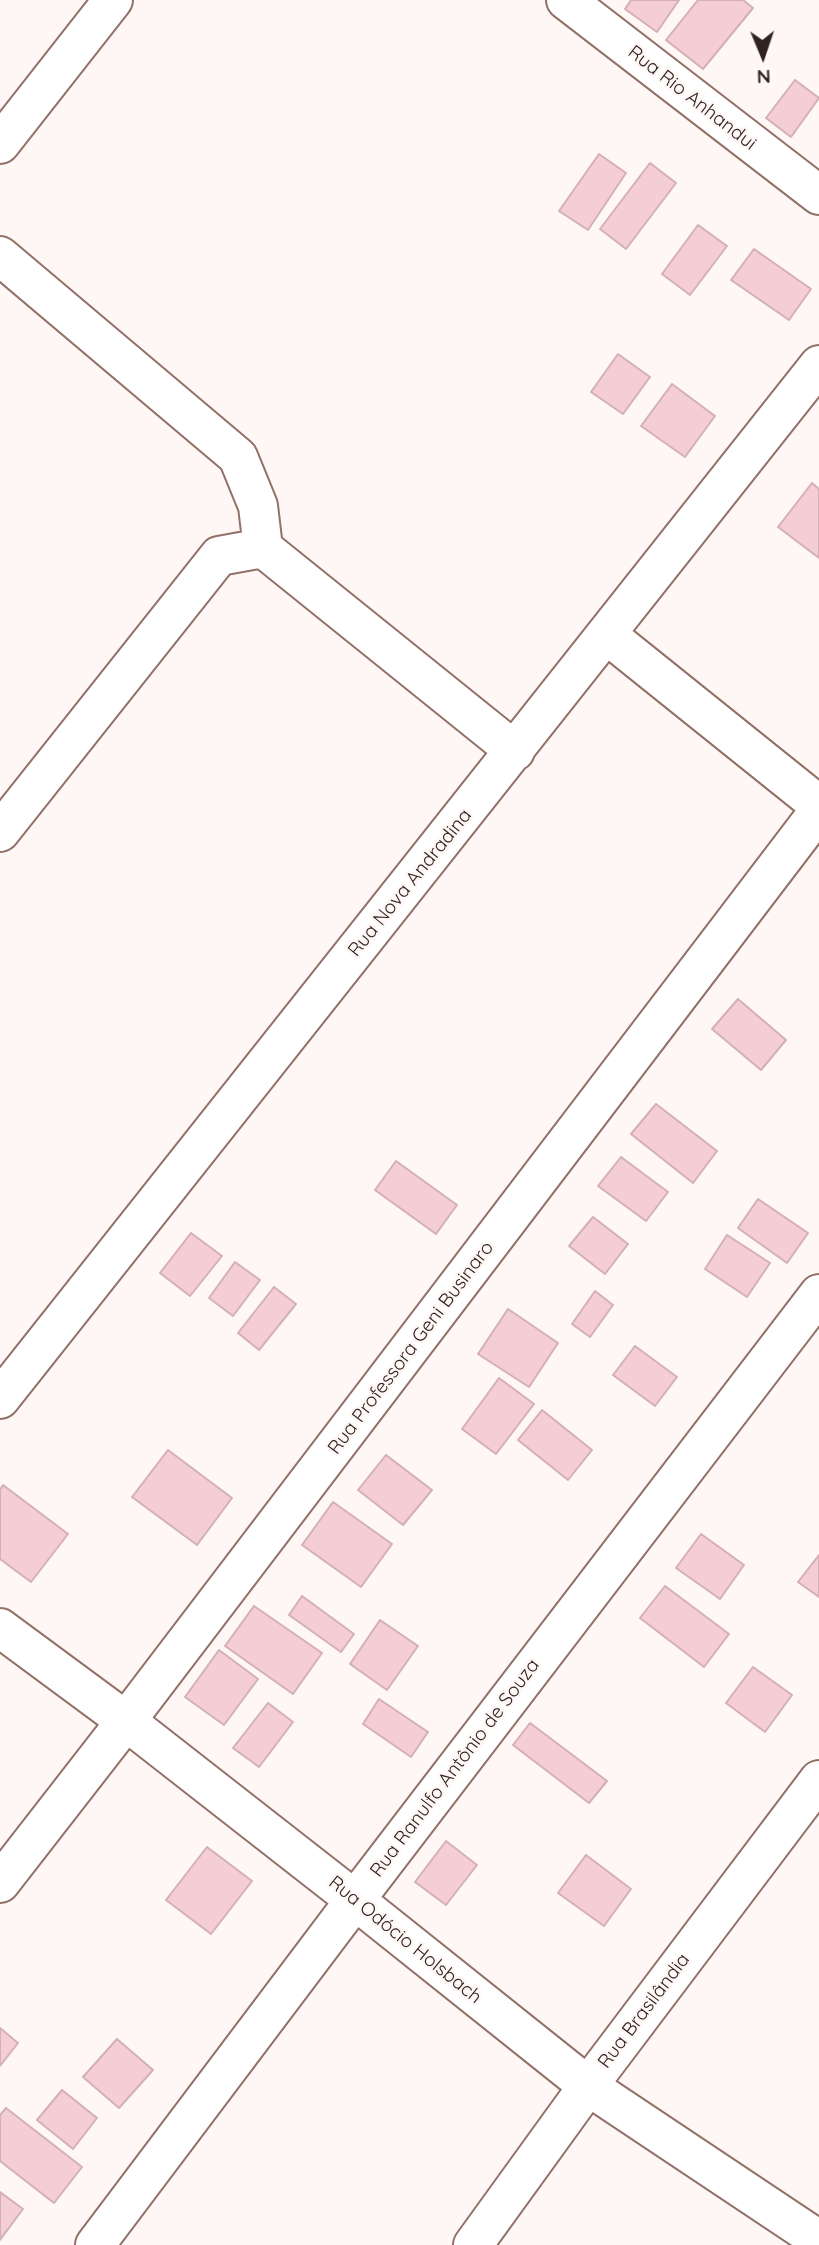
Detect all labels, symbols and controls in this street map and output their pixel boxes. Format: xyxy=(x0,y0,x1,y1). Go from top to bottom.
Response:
north arrow xyxy=(728,21,798,91)
street label: Rua Rio Anhandui xyxy=(623,41,761,155)
text: N xyxy=(756,65,771,89)
street label: Rua Nova Andradina xyxy=(343,805,477,961)
street label: Rua Professora Geni Businaro xyxy=(323,1237,499,1459)
street label: Rua Ranulfo Antônio de Souza xyxy=(365,1654,545,1882)
street label: Rua Odócio Holsbach xyxy=(324,1871,486,2009)
street label: Rua Brasilândia xyxy=(593,1949,695,2073)

